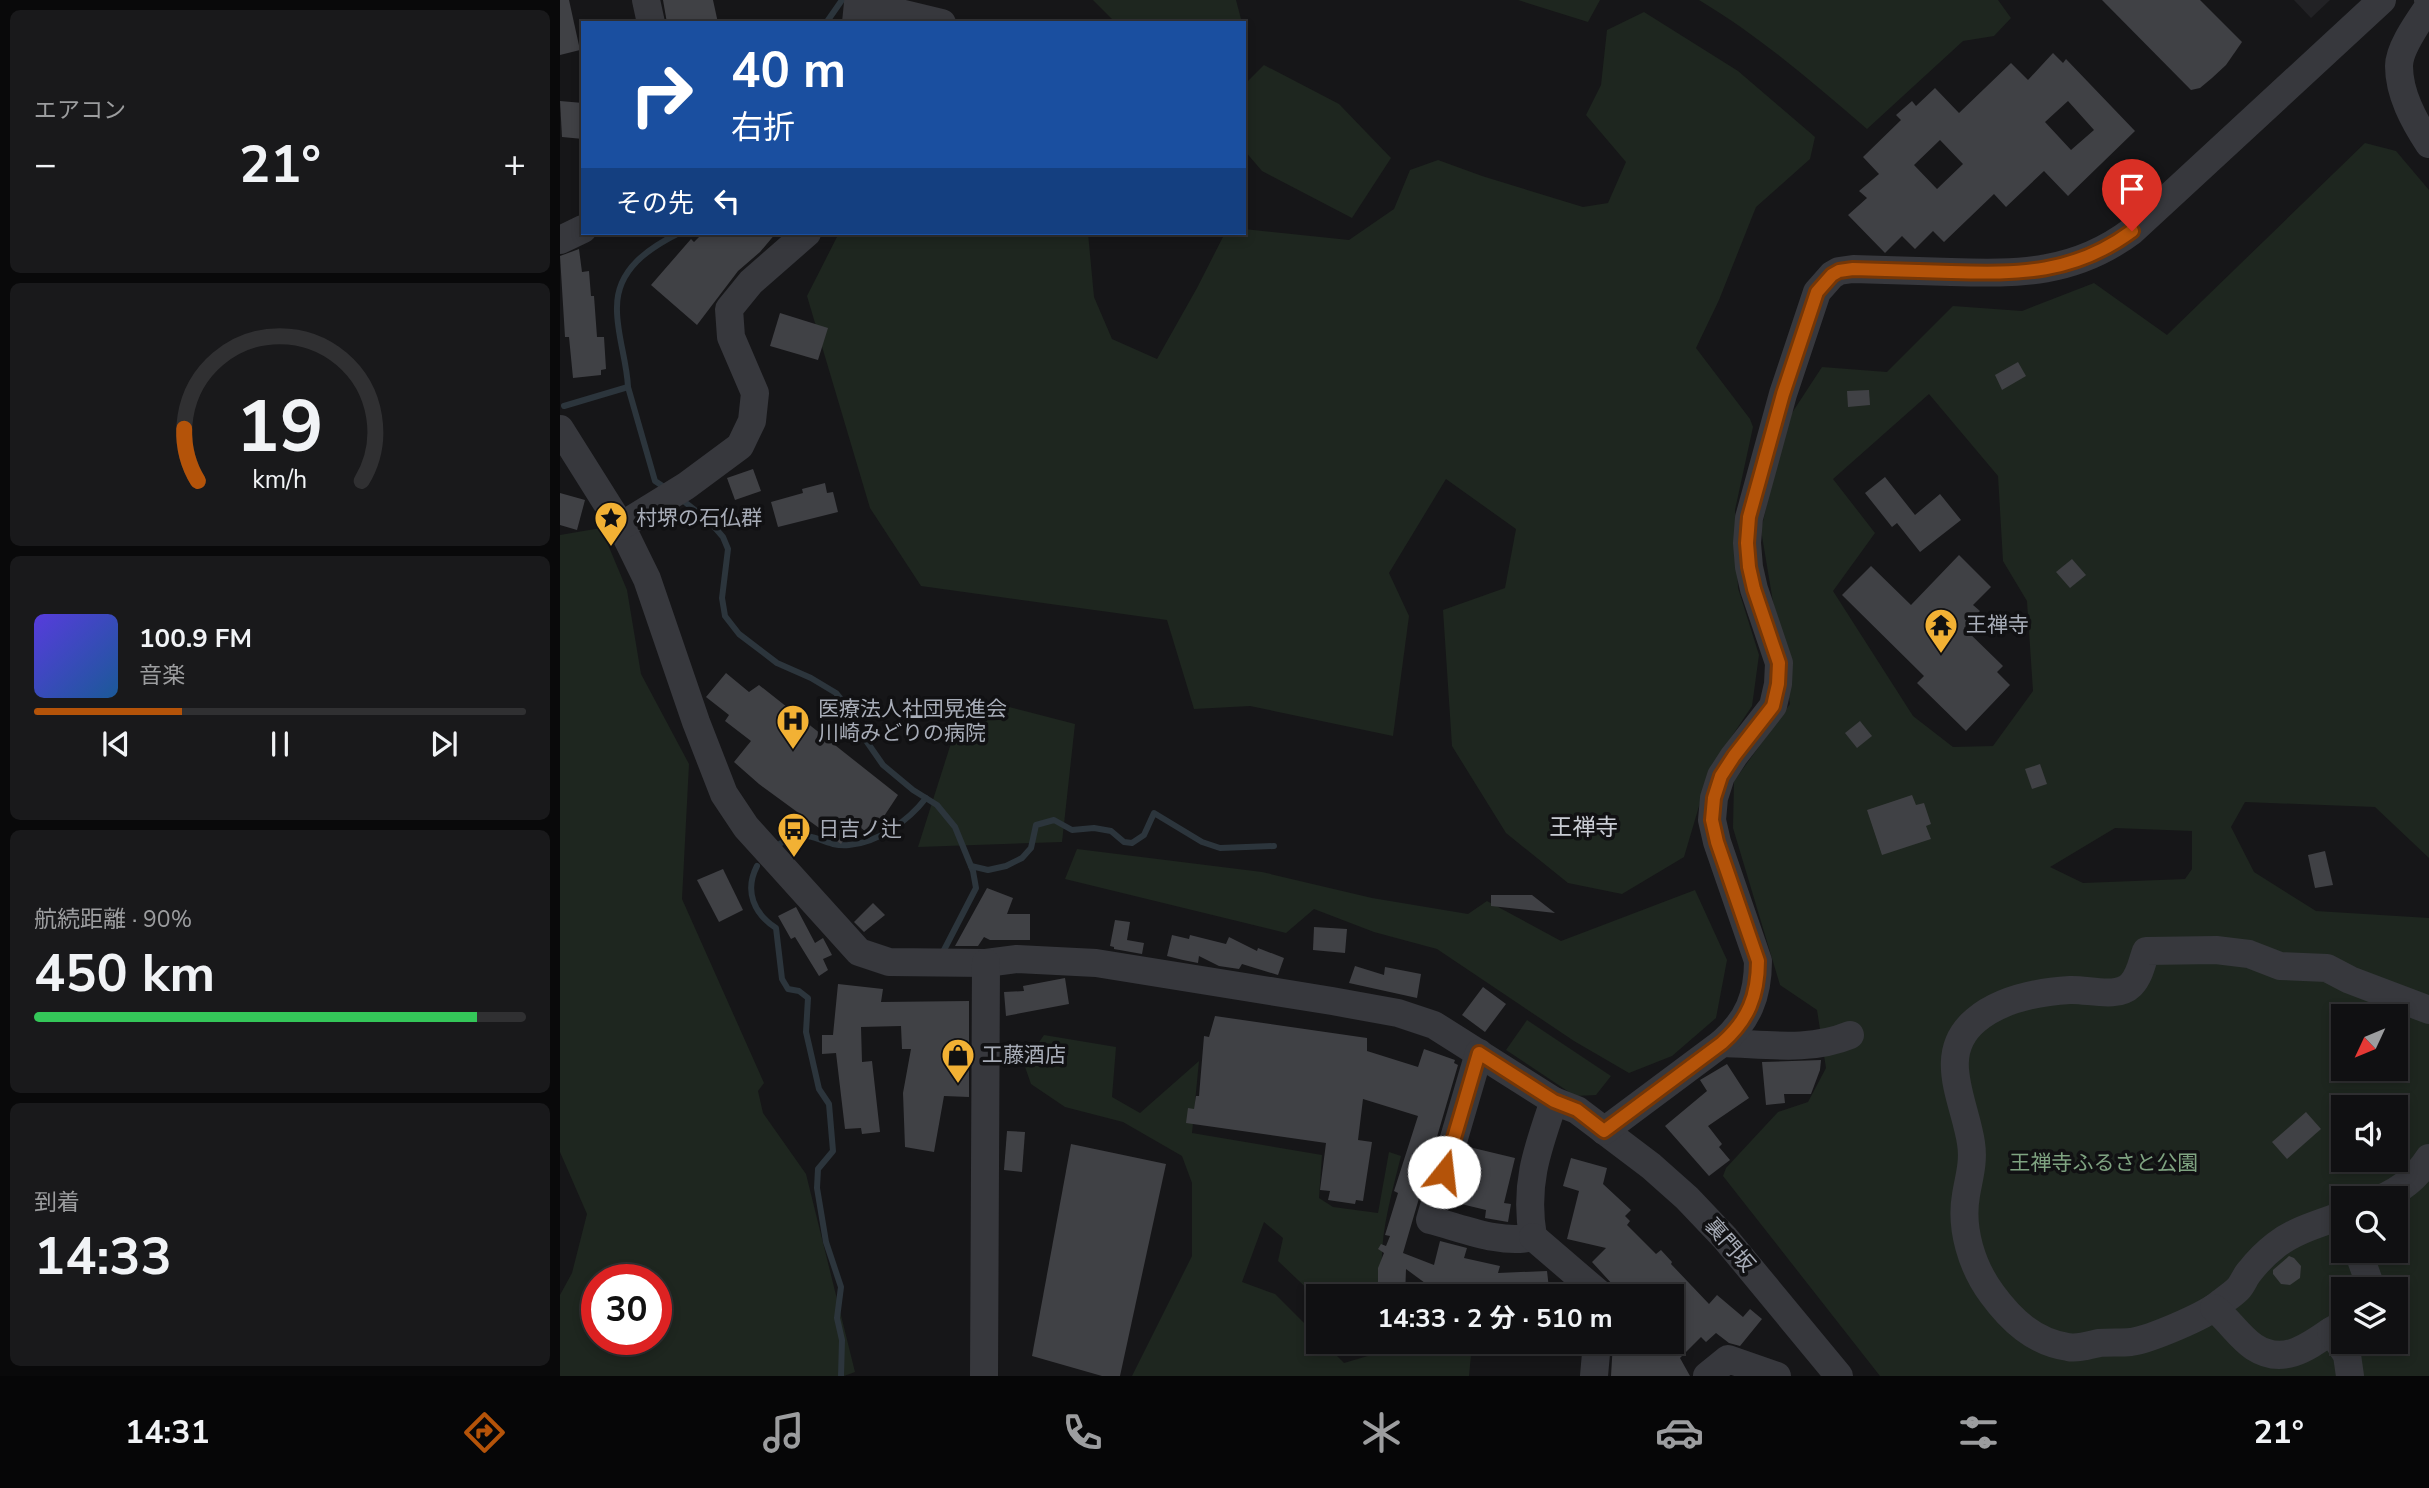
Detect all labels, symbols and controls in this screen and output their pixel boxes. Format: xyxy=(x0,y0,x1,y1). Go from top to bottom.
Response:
text: 40 m xyxy=(731,37,846,104)
icon: right xyxy=(616,49,707,140)
text: エアコン xyxy=(34,95,126,126)
text: 右折 xyxy=(731,106,795,149)
text: 21° xyxy=(239,129,321,200)
text: − xyxy=(34,139,57,190)
text: + xyxy=(503,139,526,190)
pin xyxy=(2102,159,2162,231)
icon: arrive xyxy=(2113,170,2151,208)
icon: left xyxy=(708,182,746,220)
text: その先 xyxy=(616,186,694,221)
text: 19 xyxy=(236,377,324,477)
text: km/h xyxy=(252,463,308,497)
place icon: 村堺の石仏群 xyxy=(592,499,630,548)
place label: 村堺の石仏群 xyxy=(636,504,762,532)
temple icon: 王禅寺 xyxy=(1922,606,1960,655)
place label: 王禅寺 xyxy=(1966,611,2029,639)
text: 100.9 FM xyxy=(139,621,252,656)
text: 音楽 xyxy=(139,660,185,691)
place label: 医療法人社団晃進会 川崎みどりの病院 xyxy=(818,695,1007,747)
hospital icon: 医療法人社団晃進会 川崎みどりの病院 xyxy=(774,702,812,751)
icon: previous xyxy=(97,725,135,763)
icon: pause xyxy=(261,725,299,763)
icon: next xyxy=(425,725,463,763)
bus stop icon: 日吉ノ辻 xyxy=(775,810,813,859)
district label: 王禅寺 xyxy=(1550,812,1619,843)
place label: 日吉ノ辻 xyxy=(818,815,902,843)
text: 航続距離 · 90% xyxy=(34,904,192,935)
text: 450 km xyxy=(34,938,215,1009)
north arrow xyxy=(2331,1004,2408,1082)
map controls xyxy=(2331,1004,2408,1354)
shop icon: 工藤酒店 xyxy=(939,1036,977,1085)
place label: 工藤酒店 xyxy=(982,1041,1066,1069)
button: sound xyxy=(2331,1095,2408,1172)
position arrow xyxy=(1407,1135,1481,1209)
park label: 王禅寺ふるさと公園 xyxy=(2010,1149,2199,1177)
button: search xyxy=(2331,1186,2408,1263)
text: 到着 xyxy=(34,1187,80,1218)
street label: 裏門坂 xyxy=(1699,1212,1761,1278)
text: 14:33 xyxy=(34,1221,172,1292)
speed limit sign: 30 xyxy=(581,1264,672,1355)
button: layers xyxy=(2331,1277,2408,1354)
text: 14:33 · 2 分 · 510 m xyxy=(1377,1301,1613,1336)
icon: directions xyxy=(460,1408,509,1457)
icon: music xyxy=(759,1408,808,1457)
icon: phone xyxy=(1058,1408,1107,1457)
icon: climate xyxy=(1357,1408,1406,1457)
icon: car xyxy=(1655,1408,1704,1457)
icon: filters xyxy=(1954,1408,2003,1457)
text: 14:31 xyxy=(125,1411,210,1454)
text: 21° xyxy=(2253,1411,2304,1454)

